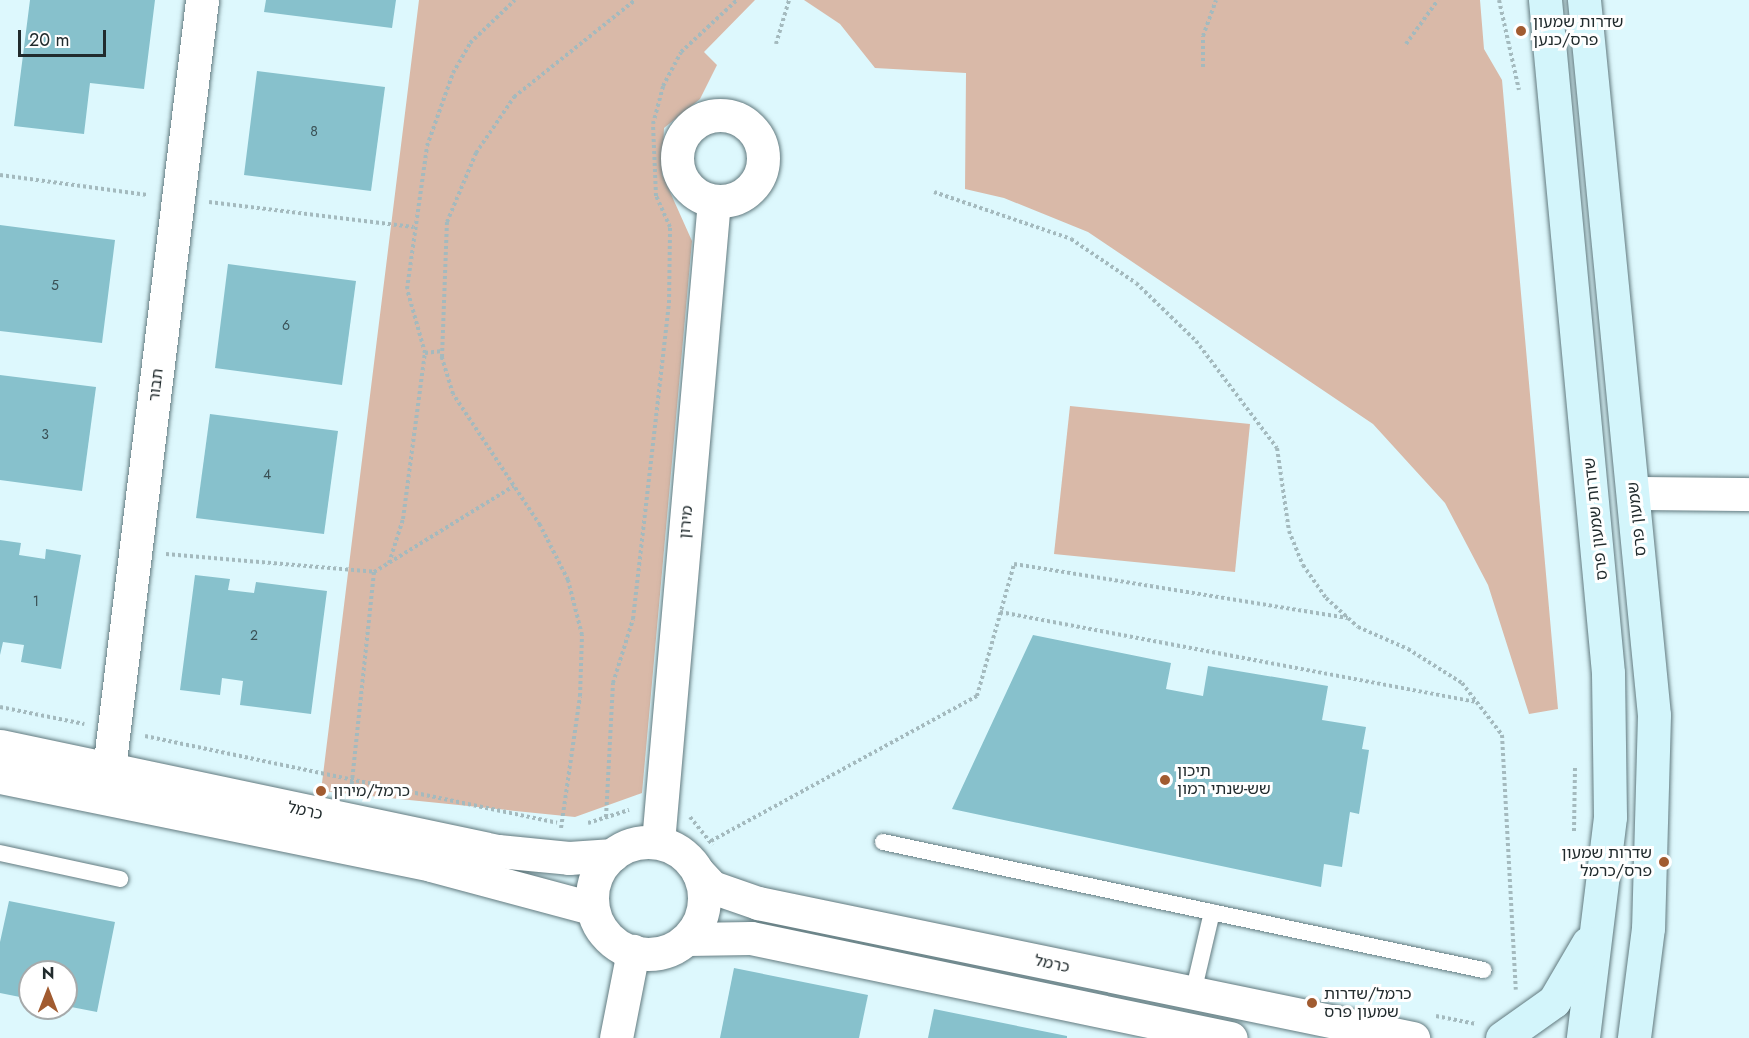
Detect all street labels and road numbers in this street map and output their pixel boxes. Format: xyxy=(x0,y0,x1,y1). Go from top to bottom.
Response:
street label: תבור xyxy=(144,367,168,403)
street label: שדרות שמעון פרס xyxy=(1580,457,1612,581)
street label: שמעון פרס xyxy=(1624,481,1650,557)
street label: מירון xyxy=(675,505,697,539)
street label: כרמל xyxy=(286,798,324,824)
street label: כרמל xyxy=(1033,951,1071,977)

